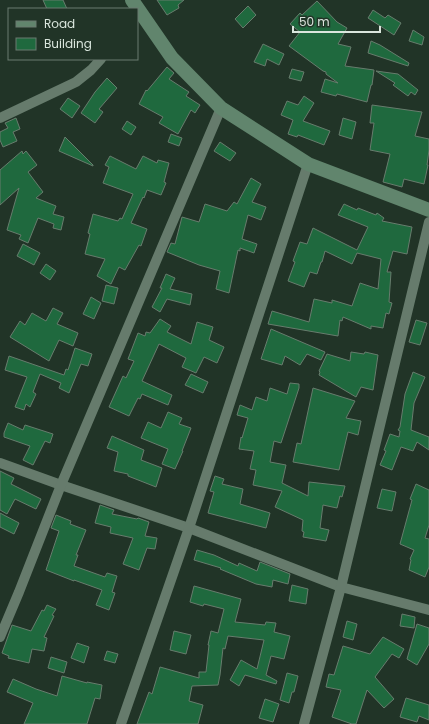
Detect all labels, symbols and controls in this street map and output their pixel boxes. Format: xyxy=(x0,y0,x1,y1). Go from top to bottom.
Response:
legend xyxy=(8,8,138,60)
scale bar xyxy=(293,8,380,34)
text: 50 m xyxy=(299,13,330,30)
text: Road xyxy=(44,15,75,32)
text: Building xyxy=(44,35,92,52)

